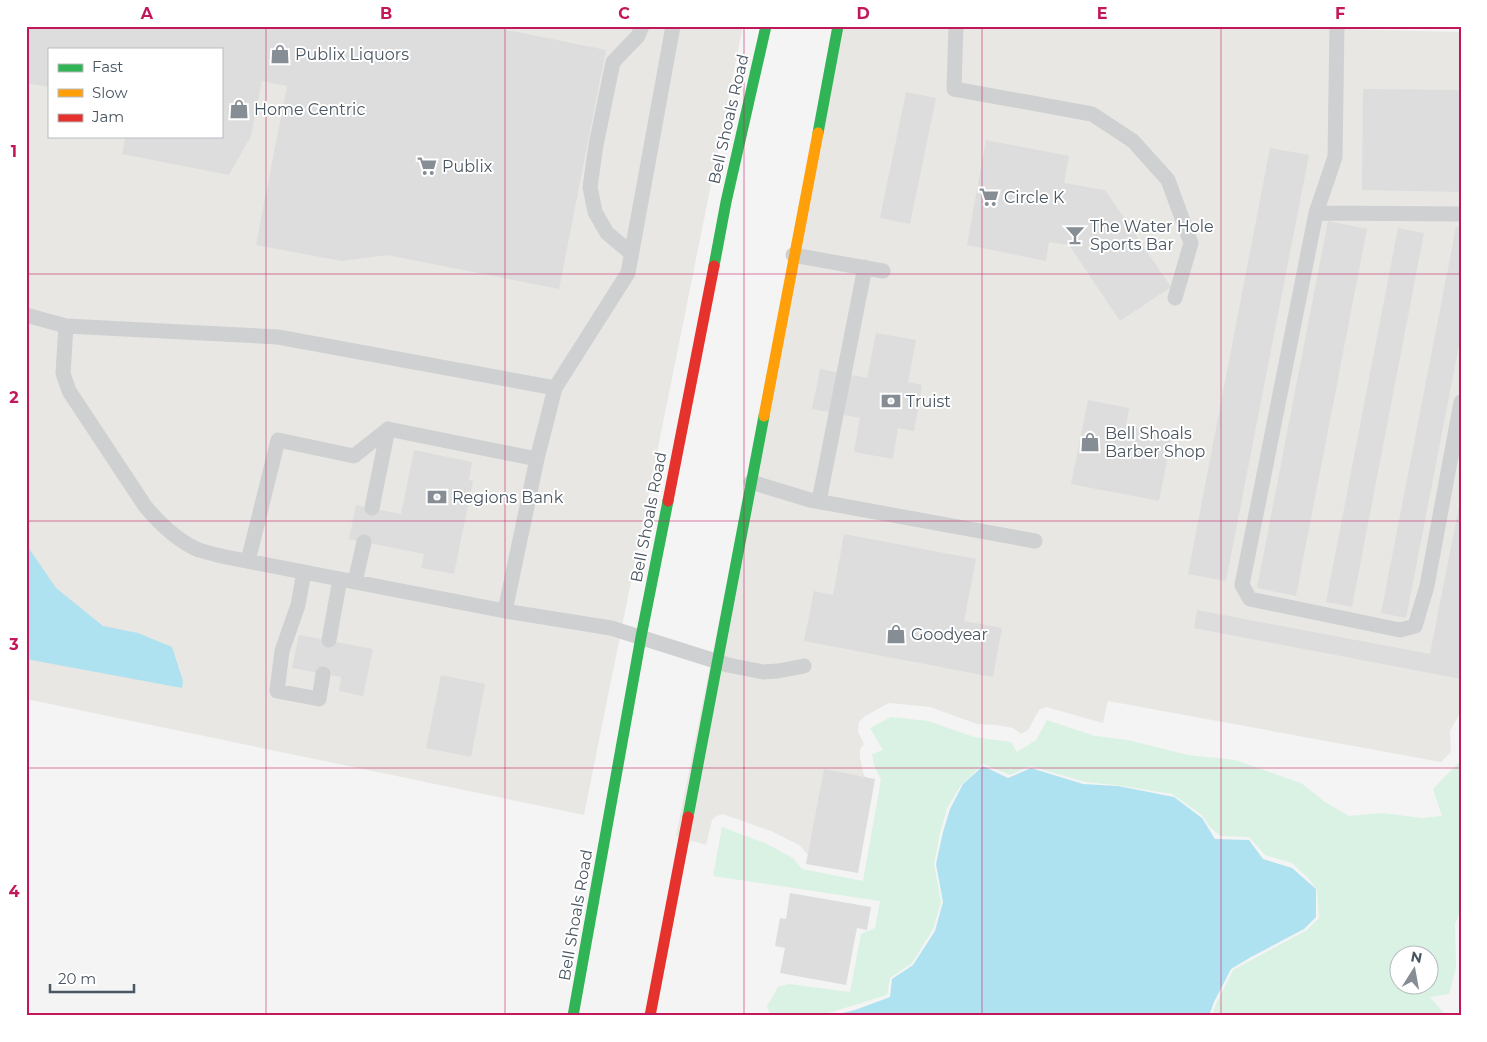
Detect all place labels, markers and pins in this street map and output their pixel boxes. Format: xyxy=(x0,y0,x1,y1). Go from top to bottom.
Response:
shop icon: Publix Liquors xyxy=(269,43,291,65)
place label: Publix Liquors xyxy=(295,45,409,64)
shop icon: Home Centric xyxy=(228,98,250,120)
place label: Home Centric xyxy=(254,100,365,119)
supermarket icon: Publix xyxy=(416,155,438,177)
place label: Publix xyxy=(442,157,493,176)
supermarket icon: Circle K xyxy=(978,186,1000,208)
place label: Circle K xyxy=(1004,188,1065,207)
place label: The Water Hole Sports Bar xyxy=(1090,217,1214,254)
bar icon: The Water Hole Sports Bar xyxy=(1064,224,1086,246)
bank icon: Truist xyxy=(880,390,902,412)
place label: Truist xyxy=(906,392,951,411)
place label: Bell Shoals Barber Shop xyxy=(1105,424,1206,461)
shop icon: Bell Shoals Barber Shop xyxy=(1079,431,1101,453)
bank icon: Regions Bank xyxy=(426,486,448,508)
place label: Regions Bank xyxy=(452,488,564,507)
shop icon: Goodyear xyxy=(885,623,907,645)
place label: Goodyear xyxy=(911,625,988,644)

